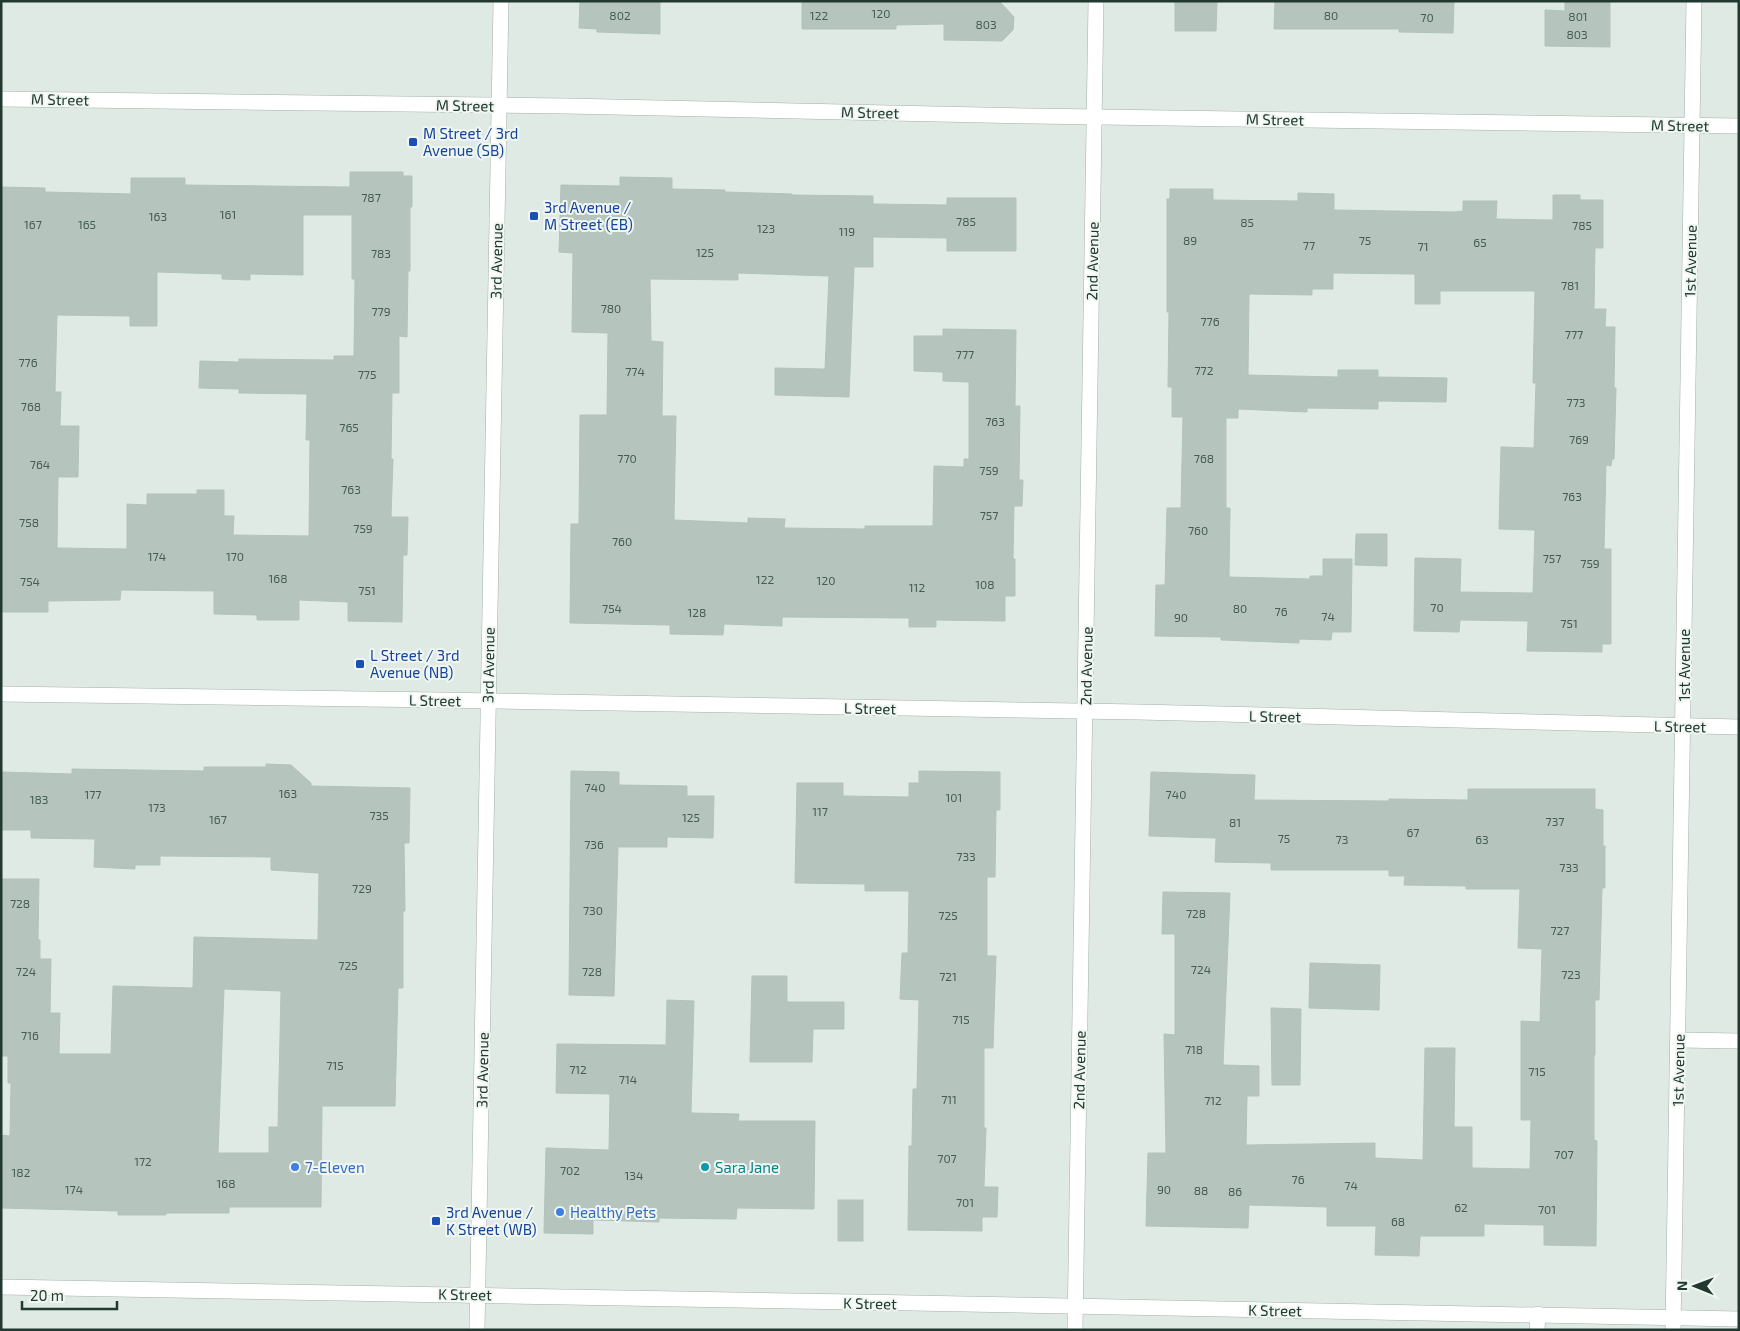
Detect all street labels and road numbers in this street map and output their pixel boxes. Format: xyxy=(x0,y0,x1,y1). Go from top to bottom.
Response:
street label: M Street xyxy=(31,89,90,109)
street label: M Street xyxy=(436,95,495,115)
street label: M Street xyxy=(841,102,900,122)
street label: M Street xyxy=(1246,109,1305,129)
street label: M Street xyxy=(1651,115,1710,135)
street label: 2nd Avenue xyxy=(1082,221,1102,301)
street label: 3rd Avenue xyxy=(486,223,506,299)
street label: 1st Avenue xyxy=(1680,225,1700,297)
street label: 2nd Avenue xyxy=(1076,626,1096,706)
street label: 3rd Avenue xyxy=(478,627,498,703)
street label: 1st Avenue xyxy=(1675,629,1693,701)
street label: L Street xyxy=(409,691,462,709)
street label: L Street xyxy=(844,699,897,717)
street label: L Street xyxy=(1249,707,1302,725)
street label: L Street xyxy=(1654,717,1707,735)
street label: 2nd Avenue xyxy=(1069,1030,1089,1110)
street label: 3rd Avenue xyxy=(472,1032,492,1108)
street label: 1st Avenue xyxy=(1668,1034,1688,1106)
street label: K Street xyxy=(438,1285,492,1303)
street label: K Street xyxy=(843,1294,897,1312)
street label: K Street xyxy=(1248,1301,1302,1319)

